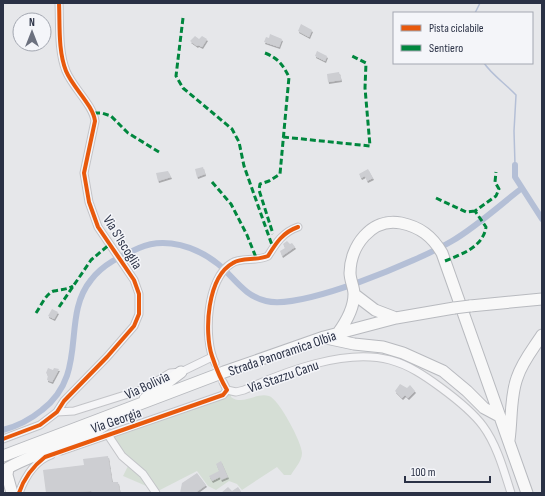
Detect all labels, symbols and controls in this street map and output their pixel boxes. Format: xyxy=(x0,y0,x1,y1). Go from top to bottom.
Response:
north arrow xyxy=(12,12,52,52)
legend xyxy=(393,12,533,64)
text: N xyxy=(29,16,35,29)
text: Pista ciclabile xyxy=(429,21,484,36)
text: Sentiero xyxy=(429,41,463,56)
street label: Via S'Iscoglia xyxy=(99,212,146,272)
street label: Strada Panoramica Olbia xyxy=(226,327,338,380)
street label: Via Stazzu Canu xyxy=(245,356,321,397)
street label: Via Bolivia xyxy=(122,368,172,403)
street label: Via Georgia xyxy=(89,404,144,437)
scale bar xyxy=(405,458,490,484)
text: 100 m xyxy=(411,465,436,480)

